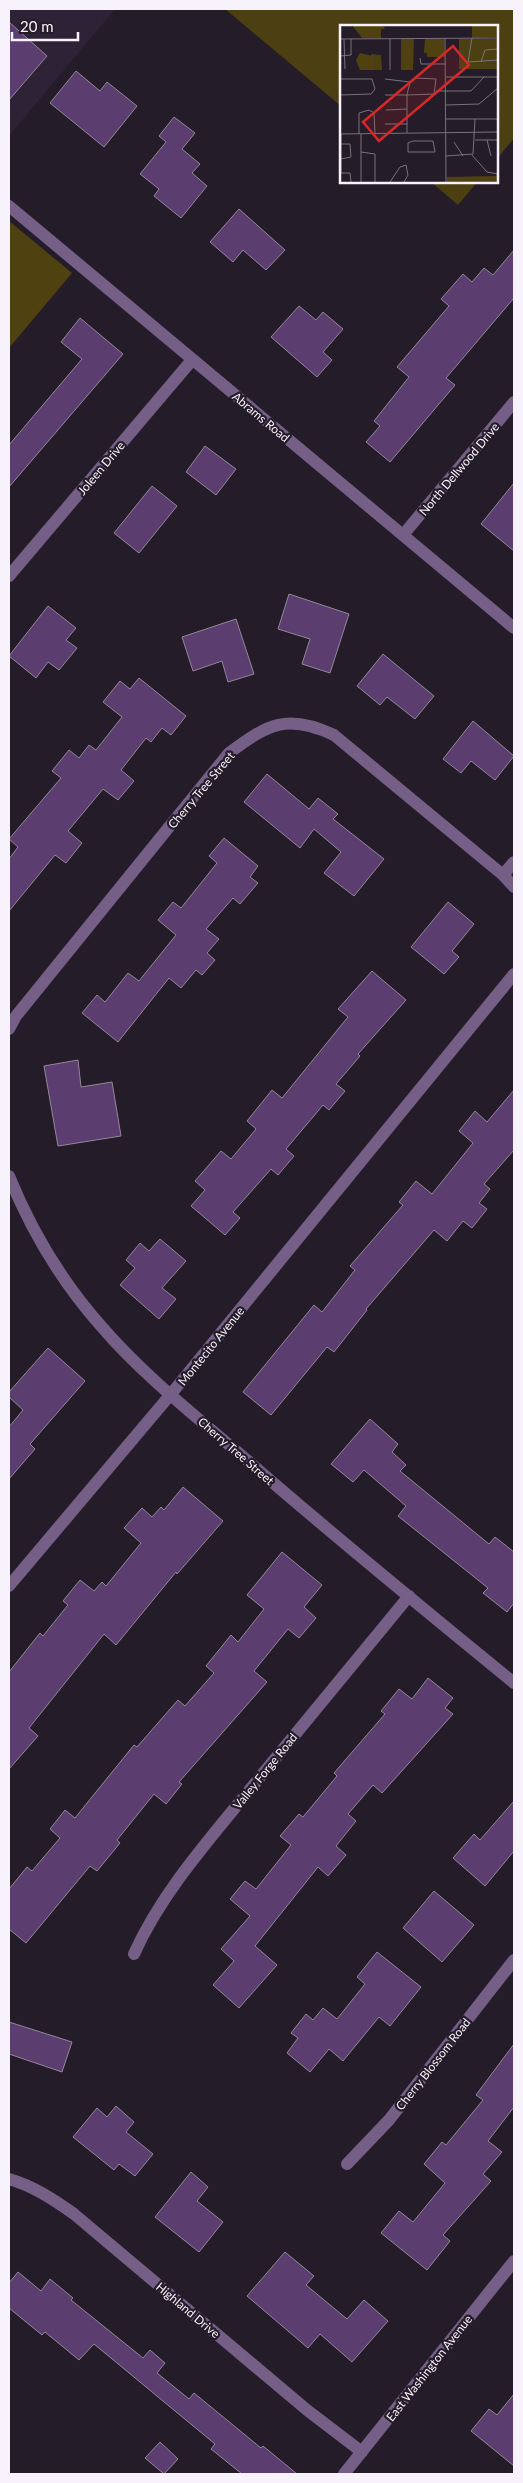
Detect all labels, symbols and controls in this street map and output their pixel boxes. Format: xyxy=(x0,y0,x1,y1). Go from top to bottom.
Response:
scale bar xyxy=(12,10,79,42)
text: 20 m xyxy=(20,17,54,35)
inset map xyxy=(340,25,498,182)
street label: Abrams Road xyxy=(229,389,293,445)
street label: North Dellwood Drive xyxy=(416,420,502,518)
street label: Joleen Drive xyxy=(74,438,128,498)
street label: Cherry Tree Street xyxy=(165,748,238,831)
street label: Montecito Avenue xyxy=(175,1304,247,1388)
street label: Cherry Tree Street xyxy=(195,1414,278,1488)
street label: Valley Forge Road xyxy=(230,1730,300,1812)
street label: Cherry Blossom Road xyxy=(392,2015,474,2113)
street label: Highland Drive xyxy=(153,2279,223,2341)
street label: East Washington Avenue xyxy=(383,2312,475,2424)

